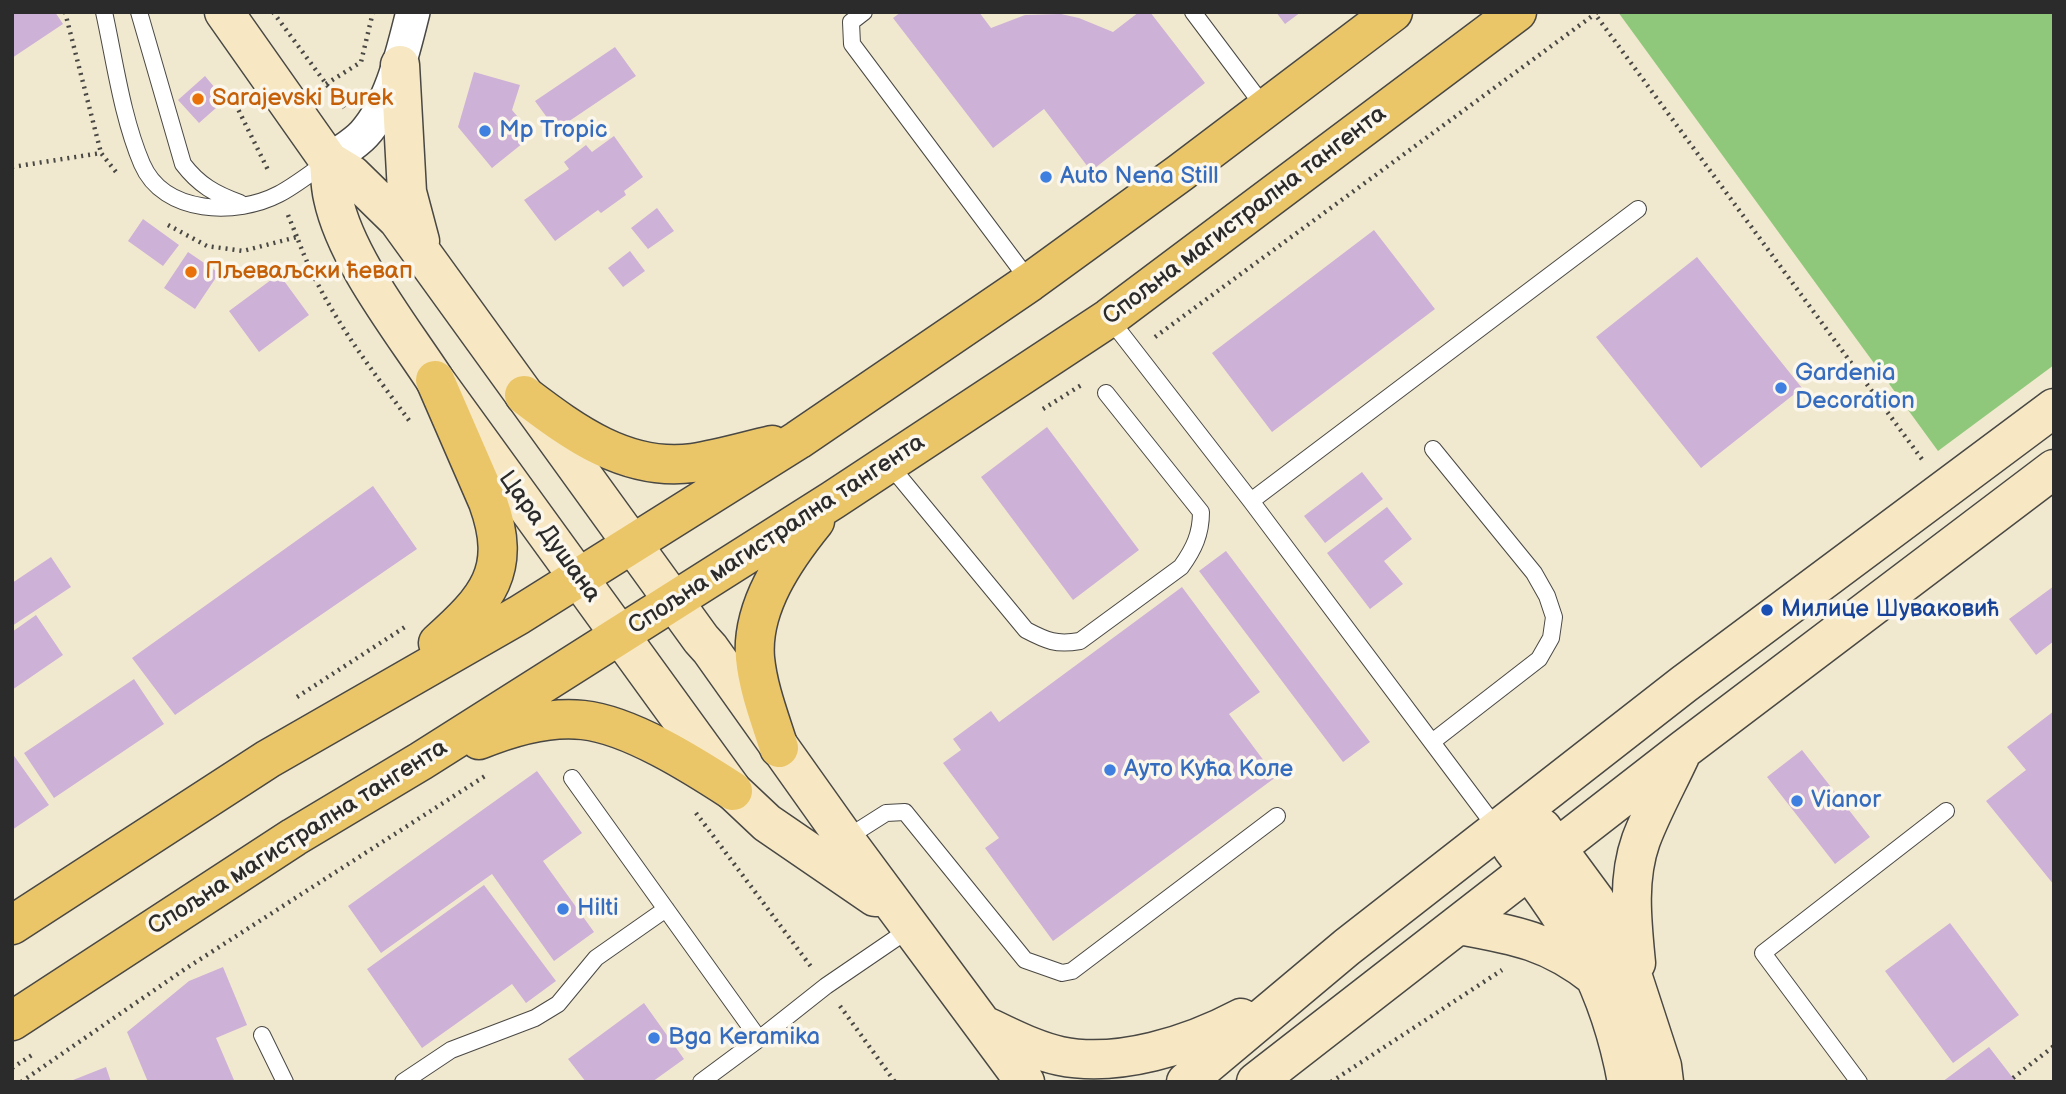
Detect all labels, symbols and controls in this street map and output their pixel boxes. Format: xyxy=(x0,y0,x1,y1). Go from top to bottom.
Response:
place label: Sarajevski Burek xyxy=(212,85,393,113)
marker: Sarajevski Burek xyxy=(190,91,206,107)
street label: Спољна магистрална тангента xyxy=(1098,100,1392,332)
place label: Mp Tropic xyxy=(499,117,607,145)
marker: Mp Tropic xyxy=(477,123,493,139)
place label: Auto Nena Still xyxy=(1060,163,1219,191)
marker: Auto Nena Still xyxy=(1038,169,1054,185)
place label: Пљеваљски ћевап xyxy=(205,258,413,286)
marker: Пљеваљски ћевап xyxy=(183,264,199,280)
place label: Gardenia Decoration xyxy=(1795,360,1915,416)
marker: Gardenia Decoration xyxy=(1773,380,1789,396)
street label: Спољна магистрална тангента xyxy=(624,428,930,642)
street label: Цара Душана xyxy=(492,466,606,608)
place label: Милице Шуваковић xyxy=(1781,596,1999,624)
marker: Милице Шуваковић xyxy=(1759,602,1775,618)
street label: Спољна магистрална тангента xyxy=(143,734,453,942)
place label: Ауто Кућа Коле xyxy=(1124,756,1293,784)
marker: Ауто Кућа Коле xyxy=(1102,762,1118,778)
place label: Vianor xyxy=(1811,787,1881,815)
marker: Vianor xyxy=(1789,793,1805,809)
place label: Hilti xyxy=(577,895,618,923)
marker: Hilti xyxy=(555,901,571,917)
place label: Bga Keramika xyxy=(668,1024,820,1052)
marker: Bga Keramika xyxy=(646,1030,662,1046)

